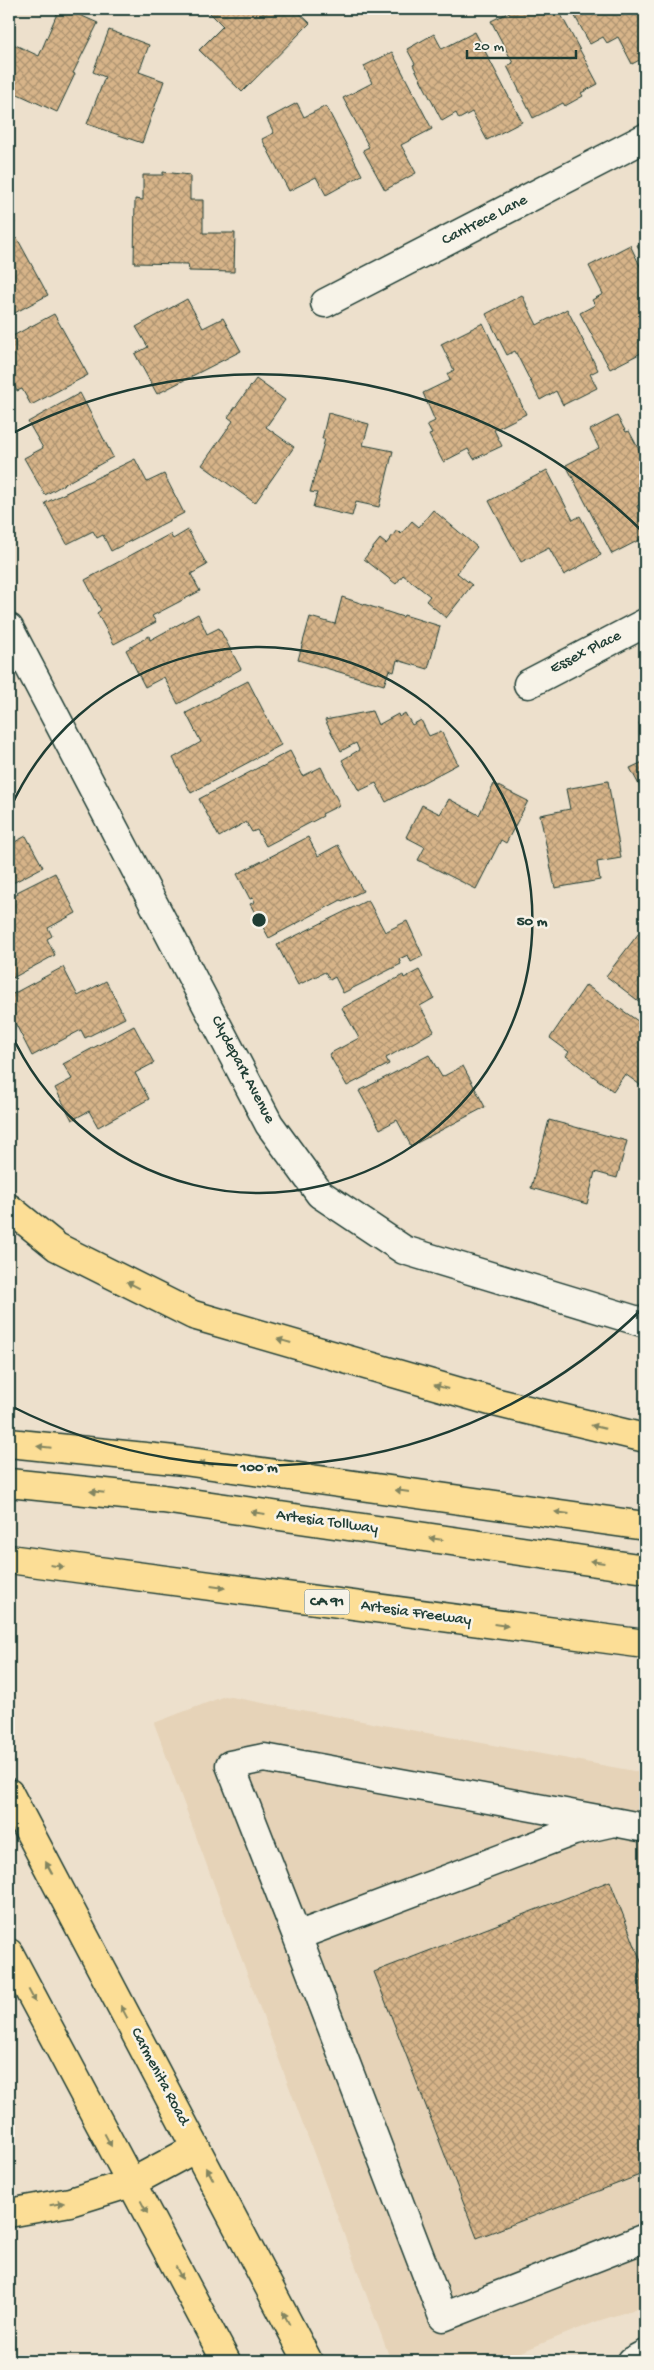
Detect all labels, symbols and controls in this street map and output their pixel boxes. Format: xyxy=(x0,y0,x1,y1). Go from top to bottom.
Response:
scale bar xyxy=(467,28,575,60)
text: 20 m xyxy=(474,38,504,56)
street label: Cantrece Lane xyxy=(439,191,532,251)
street label: Essex Place xyxy=(547,627,625,679)
centre of rings xyxy=(250,911,268,929)
text: 50 m xyxy=(517,913,548,931)
street label: Clydepark Avenue xyxy=(206,1013,279,1128)
one-way arrow xyxy=(126,1281,140,1289)
one-way arrow xyxy=(277,1337,292,1345)
one-way arrow xyxy=(433,1382,448,1390)
one-way arrow xyxy=(590,1423,605,1431)
one-way arrow xyxy=(36,1443,52,1451)
text: 100 m xyxy=(239,1459,278,1477)
one-way arrow xyxy=(198,1460,214,1468)
one-way arrow xyxy=(393,1487,409,1495)
one-way arrow xyxy=(89,1488,105,1496)
street label: Artesia Tollway xyxy=(275,1506,379,1540)
one-way arrow xyxy=(250,1508,266,1516)
one-way arrow xyxy=(554,1509,570,1517)
one-way arrow xyxy=(428,1534,444,1542)
one-way arrow xyxy=(589,1558,605,1566)
one-way arrow xyxy=(49,1562,65,1570)
one-way arrow xyxy=(210,1583,226,1591)
road number: CA 91 xyxy=(304,1590,350,1614)
street label: Artesia Freeway xyxy=(359,1597,473,1631)
one-way arrow xyxy=(493,1621,509,1629)
one-way arrow xyxy=(44,1861,53,1875)
one-way arrow xyxy=(28,1989,36,2004)
one-way arrow xyxy=(120,2005,128,2019)
street label: Carmenita Road xyxy=(125,2025,194,2131)
one-way arrow xyxy=(104,2132,112,2147)
one-way arrow xyxy=(206,2167,214,2182)
one-way arrow xyxy=(140,2199,148,2214)
one-way arrow xyxy=(49,2200,65,2208)
one-way arrow xyxy=(175,2266,183,2280)
one-way arrow xyxy=(281,2311,290,2325)

